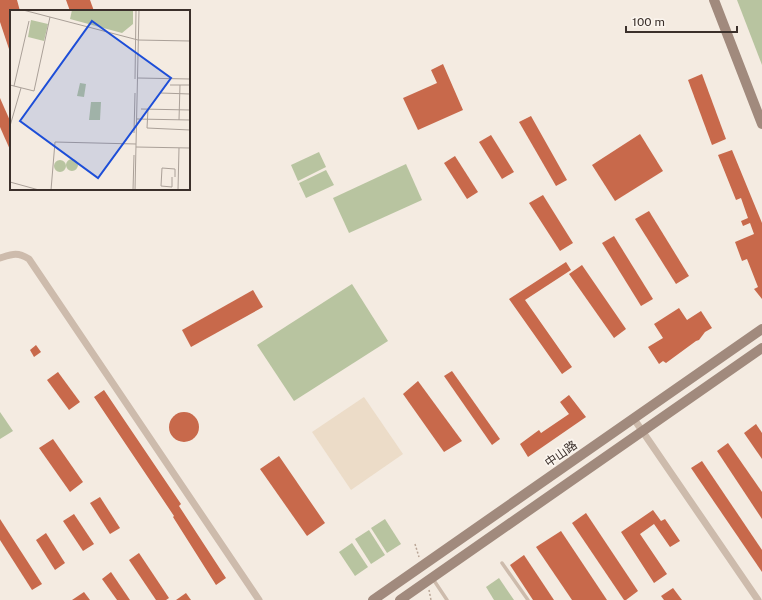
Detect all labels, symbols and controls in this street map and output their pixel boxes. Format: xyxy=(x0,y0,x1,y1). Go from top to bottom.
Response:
scale bar xyxy=(626,8,737,34)
inset map xyxy=(10,10,190,190)
text: 100 m xyxy=(632,15,665,29)
street label: 中山路 xyxy=(542,438,580,470)

